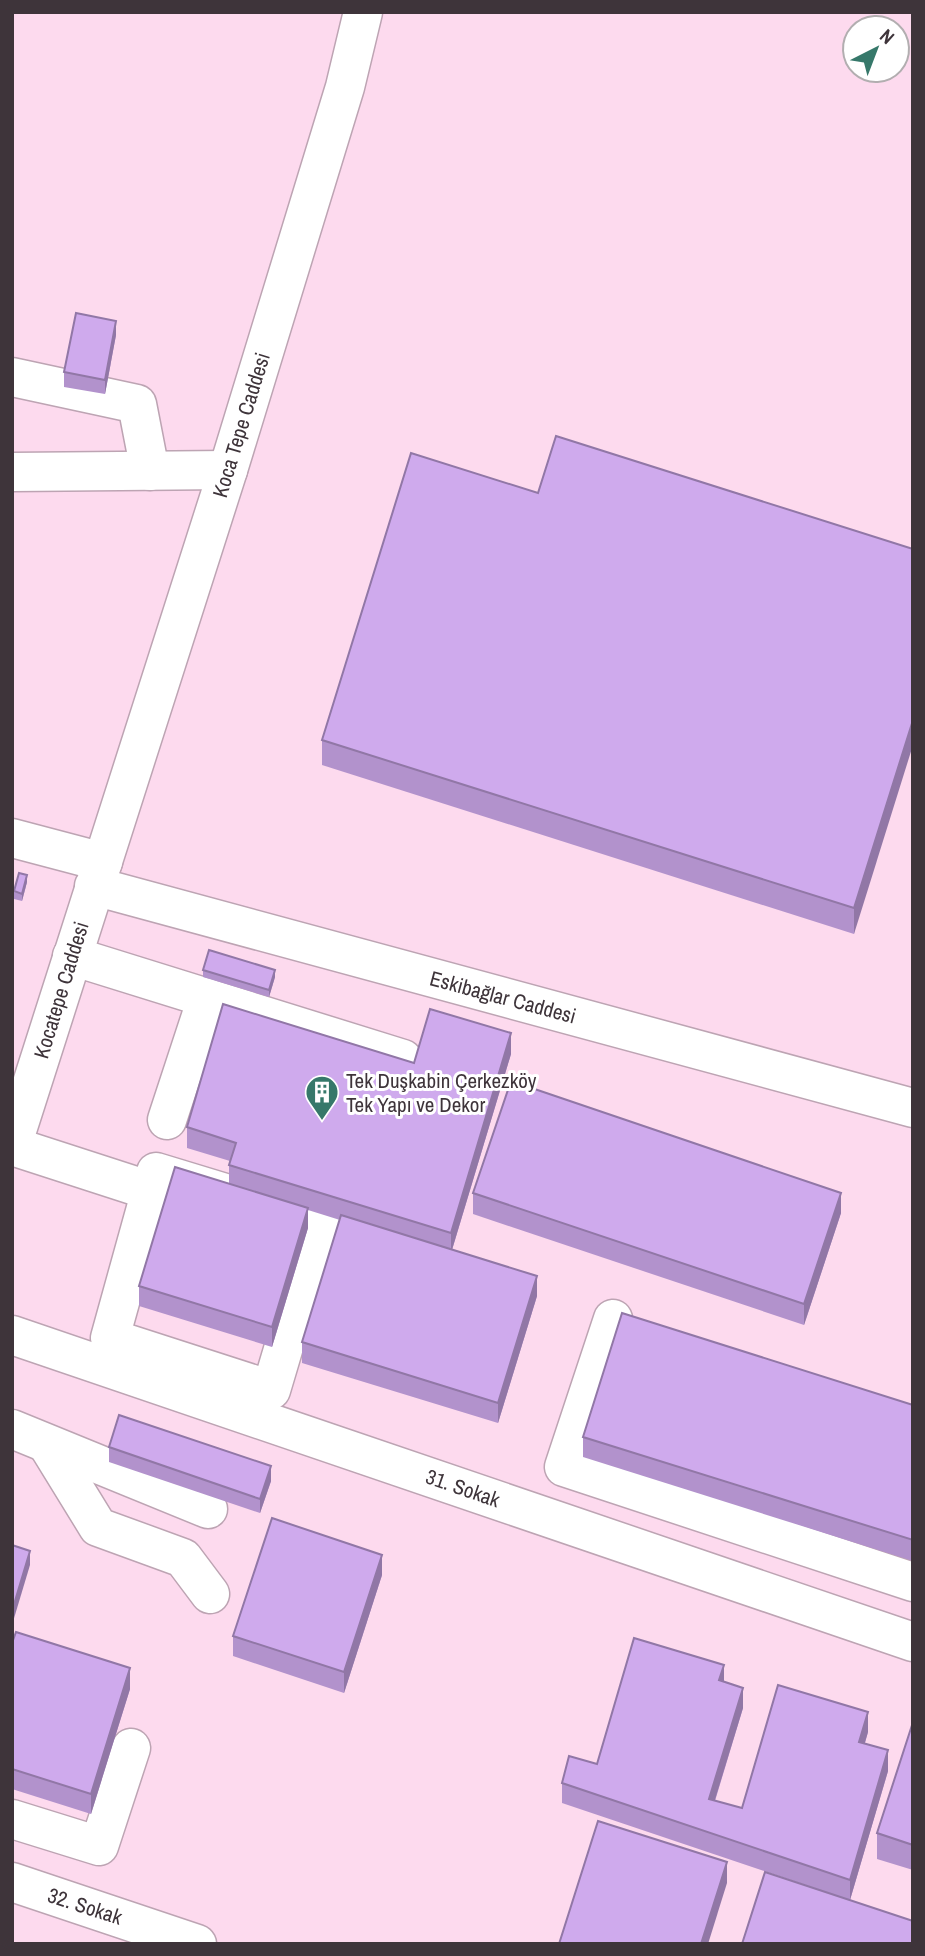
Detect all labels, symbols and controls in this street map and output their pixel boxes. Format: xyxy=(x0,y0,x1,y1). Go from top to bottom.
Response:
north arrow xyxy=(841,14,911,84)
text: N xyxy=(874,23,900,50)
street label: Koca Tepe Caddesi xyxy=(205,349,277,501)
street label: Kocatepe Caddesi xyxy=(26,918,96,1062)
street label: Eskibağlar Caddesi xyxy=(427,964,579,1030)
place label: Tek Duşkabin Çerkezköy Tek Yapı ve Dekor xyxy=(346,1066,537,1119)
building icon: Tek Duşkabin Çerkezköy Tek Yapı ve Dekor xyxy=(303,1073,341,1122)
street label: 31. Sokak xyxy=(422,1462,504,1514)
street label: 32. Sokak xyxy=(44,1880,126,1932)

